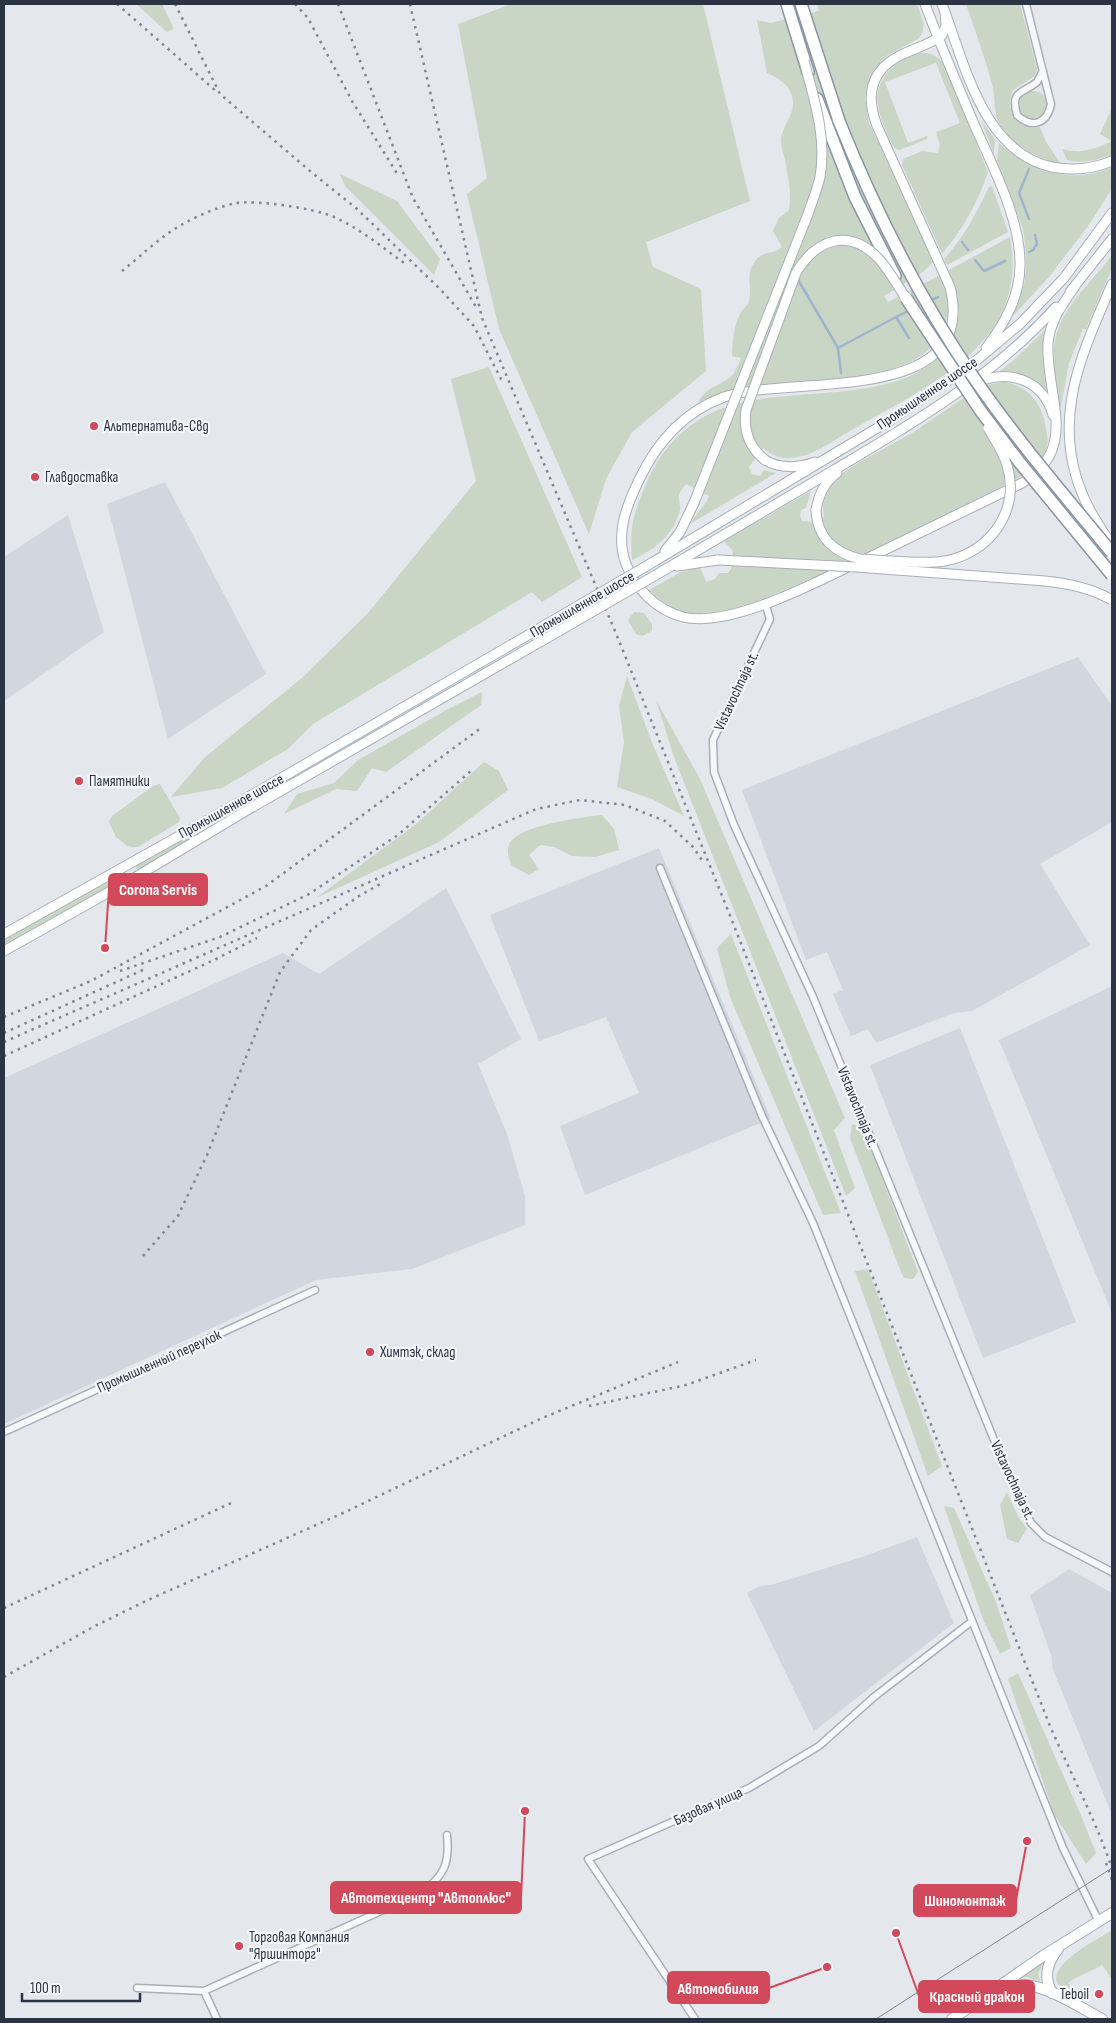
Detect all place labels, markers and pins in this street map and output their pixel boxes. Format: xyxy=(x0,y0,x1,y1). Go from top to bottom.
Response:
place label: Альтернатива-Свд xyxy=(103,417,209,436)
marker: Альтернатива-Свд xyxy=(88,420,100,432)
place label: Главдоставка xyxy=(45,468,119,487)
marker: Главдоставка xyxy=(29,471,41,483)
place label: Памятники xyxy=(89,772,150,791)
marker: Памятники xyxy=(73,775,85,787)
callout: Corona Servis xyxy=(109,874,207,905)
place label: Химтэк, склад xyxy=(379,1343,456,1362)
marker: Химтэк, склад xyxy=(364,1346,376,1358)
callout: Автотехцентр "Автоплюс" xyxy=(331,1882,521,1913)
callout: Шиномонтаж xyxy=(914,1885,1016,1916)
place label: Торговая Компания "Яршинторг" xyxy=(249,1928,349,1964)
marker: Торговая Компания "Яршинторг" xyxy=(233,1940,245,1952)
callout: Автомобилия xyxy=(668,1972,769,2003)
callout: Красный дракон xyxy=(919,1981,1034,2012)
place label: Teboil xyxy=(1060,1985,1089,2004)
marker: Teboil xyxy=(1093,1988,1105,2000)

